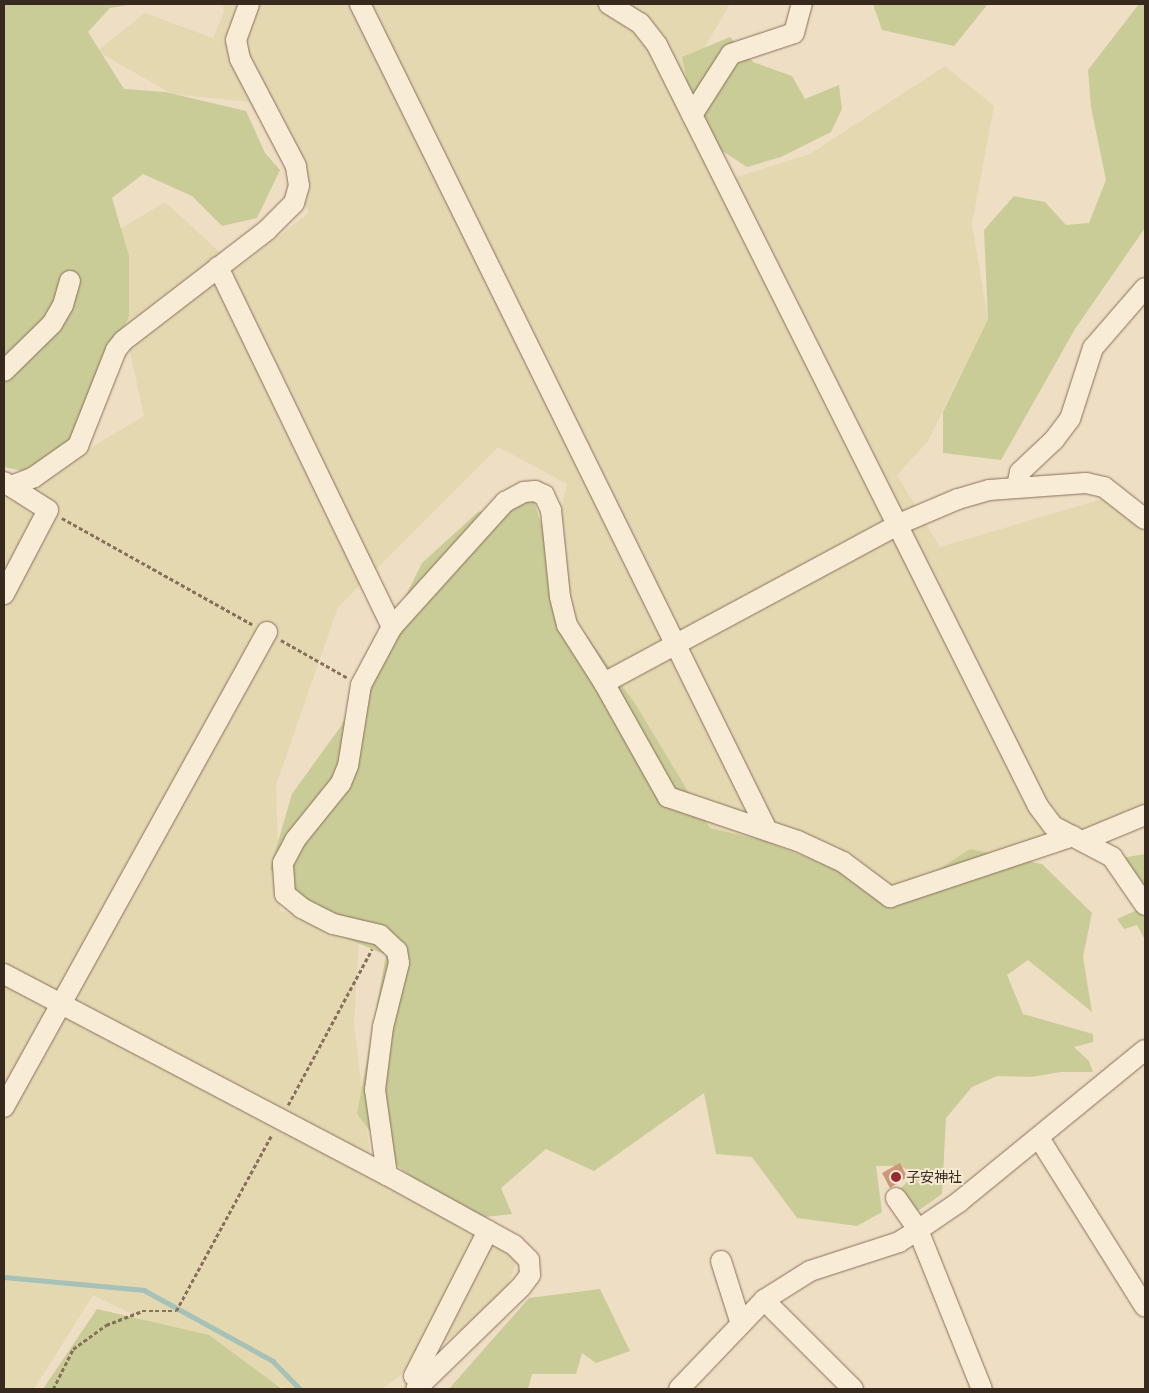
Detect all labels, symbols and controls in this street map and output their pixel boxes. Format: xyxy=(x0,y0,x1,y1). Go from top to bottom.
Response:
place label: 子安神社 xyxy=(906,1169,962,1185)
marker: 子安神社 xyxy=(890,1171,902,1183)

